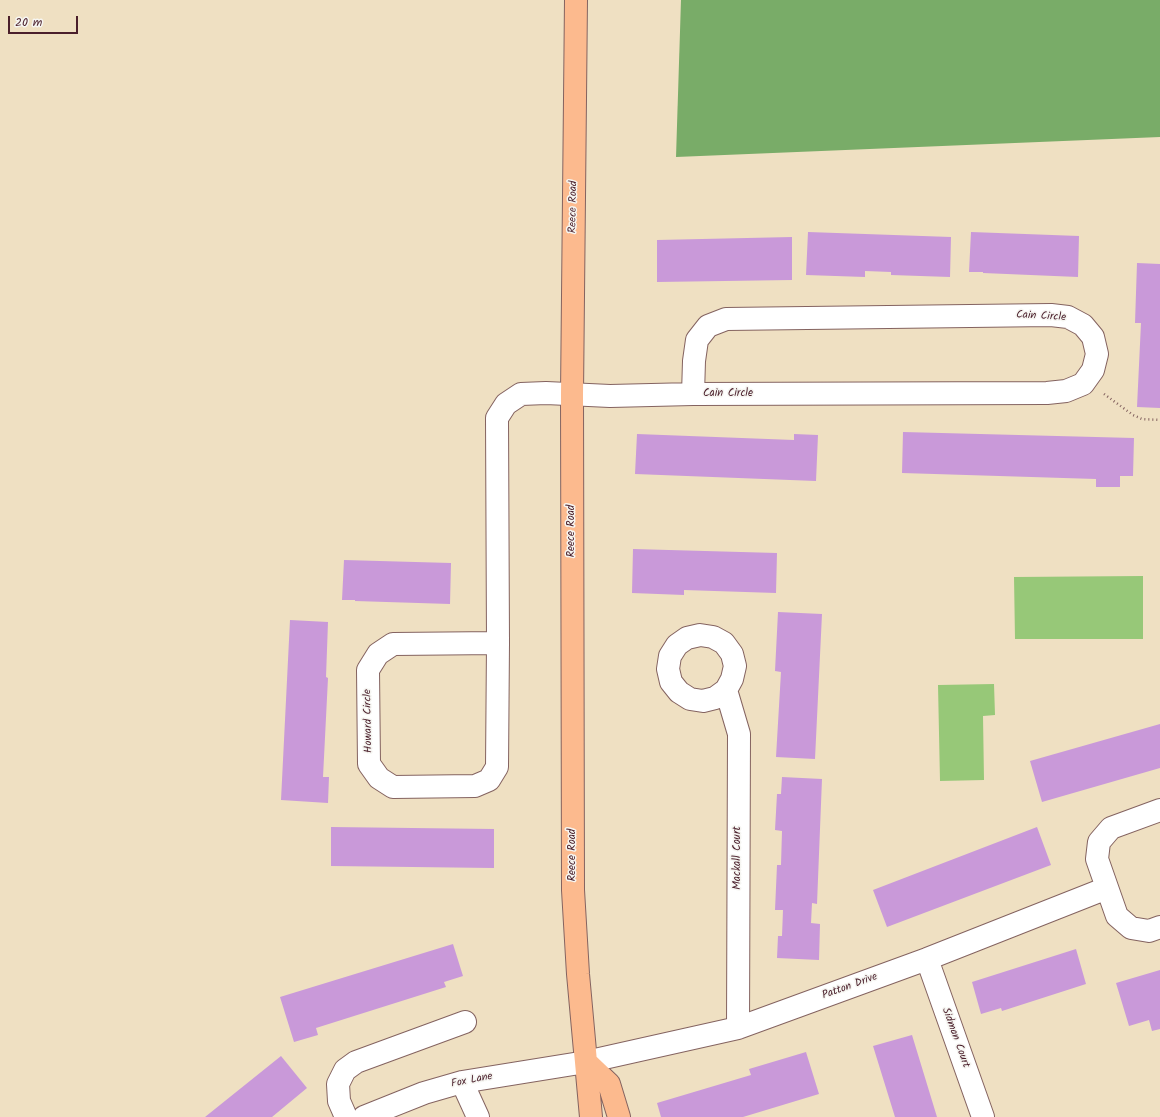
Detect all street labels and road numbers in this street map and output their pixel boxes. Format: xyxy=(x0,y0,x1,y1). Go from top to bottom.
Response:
street label: Reece Road xyxy=(567,181,581,233)
street label: Cain Circle xyxy=(1016,309,1066,325)
street label: Cain Circle xyxy=(703,387,753,401)
street label: Reece Road xyxy=(565,505,579,557)
street label: Howard Circle xyxy=(362,689,376,753)
street label: Mackall Court xyxy=(731,826,745,890)
street label: Reece Road xyxy=(566,829,580,881)
street label: Patton Drive xyxy=(821,971,879,1003)
street label: Sidman Court xyxy=(938,1006,972,1070)
street label: Fox Lane xyxy=(450,1071,494,1091)

